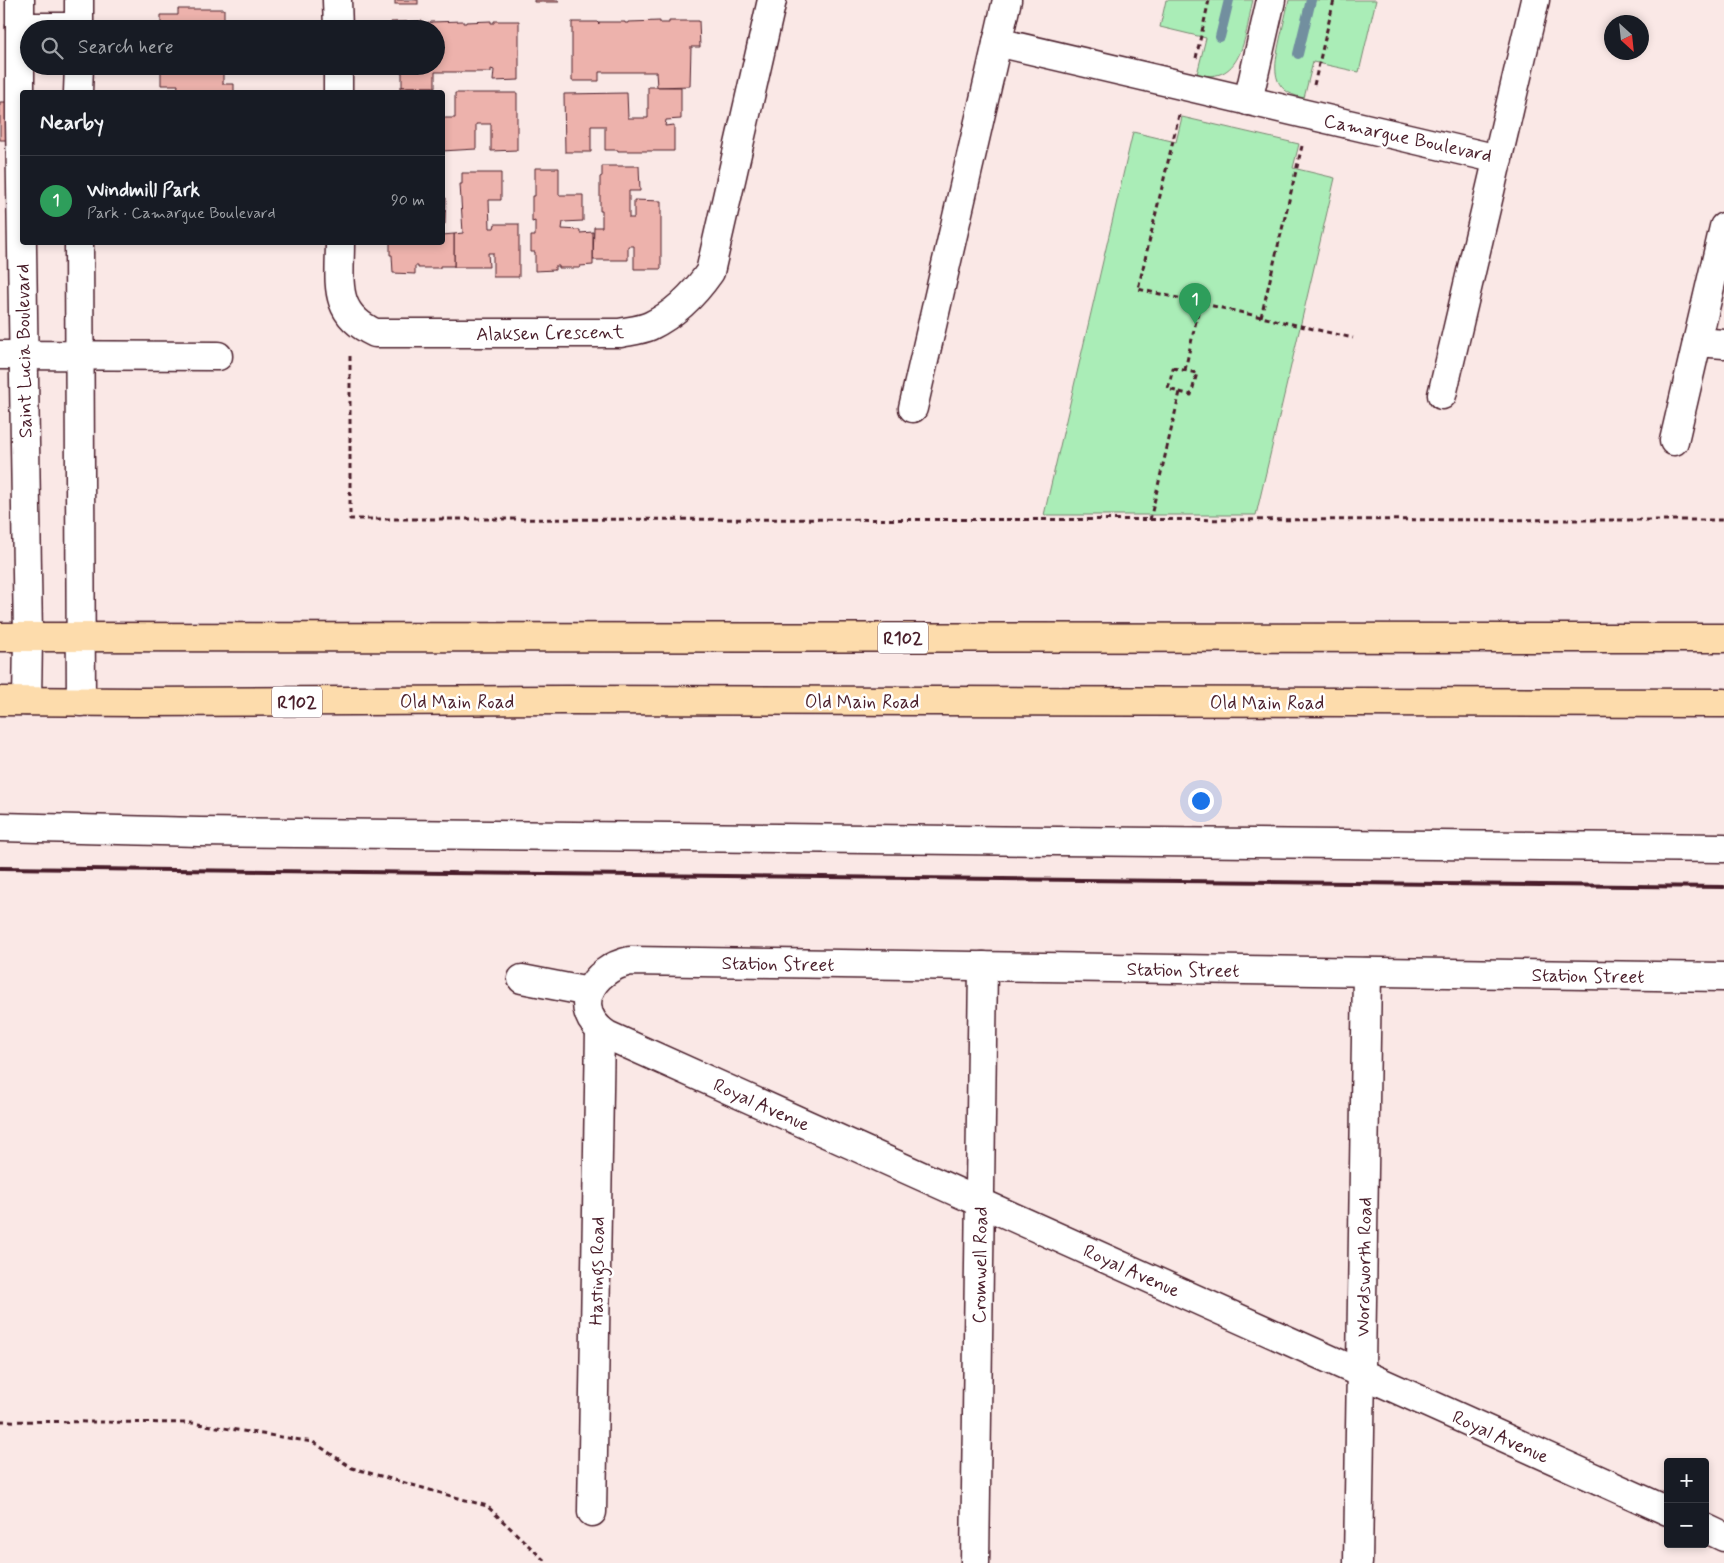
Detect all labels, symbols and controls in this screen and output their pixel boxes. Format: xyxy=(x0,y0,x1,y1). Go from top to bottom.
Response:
north arrow xyxy=(1604,15,1649,60)
search box xyxy=(20,20,445,75)
icon: search xyxy=(38,34,66,62)
text: Search here xyxy=(78,35,174,60)
street label: Camargue Boulevard xyxy=(1321,108,1494,169)
text: Nearby xyxy=(40,109,104,137)
text: Windmill Park xyxy=(87,178,200,203)
text: 1 xyxy=(52,190,60,211)
text: 90 m xyxy=(391,190,425,211)
text: Park · Camargue Boulevard xyxy=(87,203,275,224)
street label: Saint Lucia Boulevard xyxy=(10,264,39,438)
pin: 1 xyxy=(1179,283,1211,324)
street label: Alaksen Crescent xyxy=(476,320,624,347)
road number: R102 xyxy=(878,622,928,654)
road number: R102 xyxy=(272,686,322,718)
street label: Old Main Road xyxy=(400,690,514,715)
street label: Old Main Road xyxy=(805,690,919,715)
street label: Old Main Road xyxy=(1210,691,1324,716)
your location xyxy=(1188,788,1214,814)
street label: Station Street xyxy=(721,951,835,978)
street label: Station Street xyxy=(1126,957,1240,984)
street label: Station Street xyxy=(1531,963,1645,990)
street label: Royal Avenue xyxy=(709,1073,814,1138)
street label: Wordsworth Road xyxy=(1351,1197,1378,1337)
street label: Cromwell Road xyxy=(967,1206,994,1324)
street label: Hastings Road xyxy=(584,1216,614,1326)
street label: Royal Avenue xyxy=(1079,1239,1184,1304)
street label: Royal Avenue xyxy=(1448,1405,1553,1470)
map controls xyxy=(1664,1458,1709,1548)
button: + xyxy=(1664,1458,1709,1503)
button: − xyxy=(1664,1503,1709,1548)

